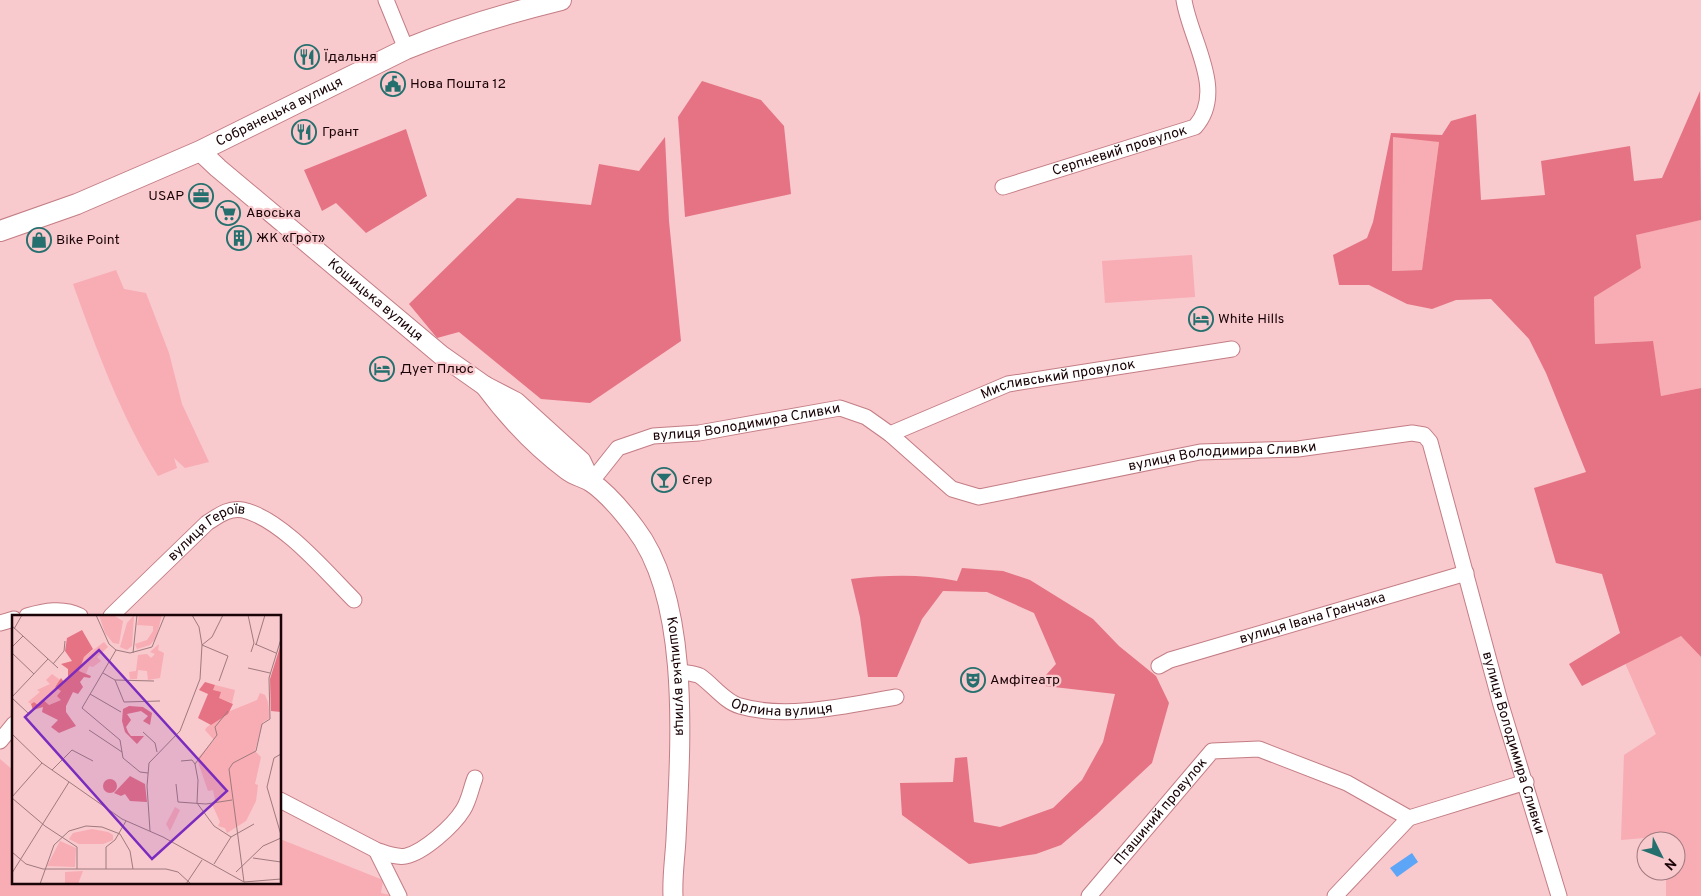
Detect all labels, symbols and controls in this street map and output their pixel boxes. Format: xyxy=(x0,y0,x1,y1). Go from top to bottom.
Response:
restaurant icon: Їдальня xyxy=(294,44,320,70)
place label: Їдальня xyxy=(324,48,377,66)
public building icon: Нова Пошта 12 xyxy=(380,71,406,97)
street label: Собранецька вулиця xyxy=(213,73,346,150)
place label: Нова Пошта 12 xyxy=(410,76,506,93)
restaurant icon: Грант xyxy=(291,119,317,145)
street label: Серпневий провулок xyxy=(1050,122,1189,180)
place label: Грант xyxy=(322,124,359,141)
office icon: USAP xyxy=(188,183,214,209)
place label: USAP xyxy=(148,188,184,205)
supermarket icon: Авоська xyxy=(215,200,241,226)
place label: Авоська xyxy=(246,205,301,222)
building icon: ЖК «Грот» xyxy=(226,225,252,251)
shop icon: Bike Point xyxy=(26,227,52,253)
place label: ЖК «Грот» xyxy=(256,230,325,247)
place label: Bike Point xyxy=(56,232,120,249)
street label: Кошицька вулиця xyxy=(324,255,427,345)
hotel icon: White Hills xyxy=(1188,306,1214,332)
place label: White Hills xyxy=(1218,311,1284,328)
hotel icon: Дует Плюс xyxy=(369,356,395,382)
street label: Мисливський провулок xyxy=(978,356,1136,403)
place label: Дует Плюс xyxy=(400,361,474,378)
street label: вулиця Володимира Сливки xyxy=(652,400,842,444)
street label: вулиця Володимира Сливки xyxy=(1127,438,1318,475)
bar icon: Єгер xyxy=(651,467,677,493)
place label: Єгер xyxy=(682,472,713,489)
street label: вулиця Героїв xyxy=(164,501,247,565)
street label: вулиця Івана Гранчака xyxy=(1237,589,1387,648)
inset map xyxy=(12,615,281,884)
street label: Кошицька вулиця xyxy=(663,615,688,736)
street label: вулиця Володимира Сливки xyxy=(1478,650,1548,836)
theatre icon: Амфітеатр xyxy=(960,667,986,693)
place label: Амфітеатр xyxy=(990,672,1060,689)
street label: Орлина вулиця xyxy=(728,695,834,720)
street label: Пташиний провулок xyxy=(1111,754,1211,868)
north arrow xyxy=(1636,831,1686,881)
text: N xyxy=(1660,854,1679,873)

